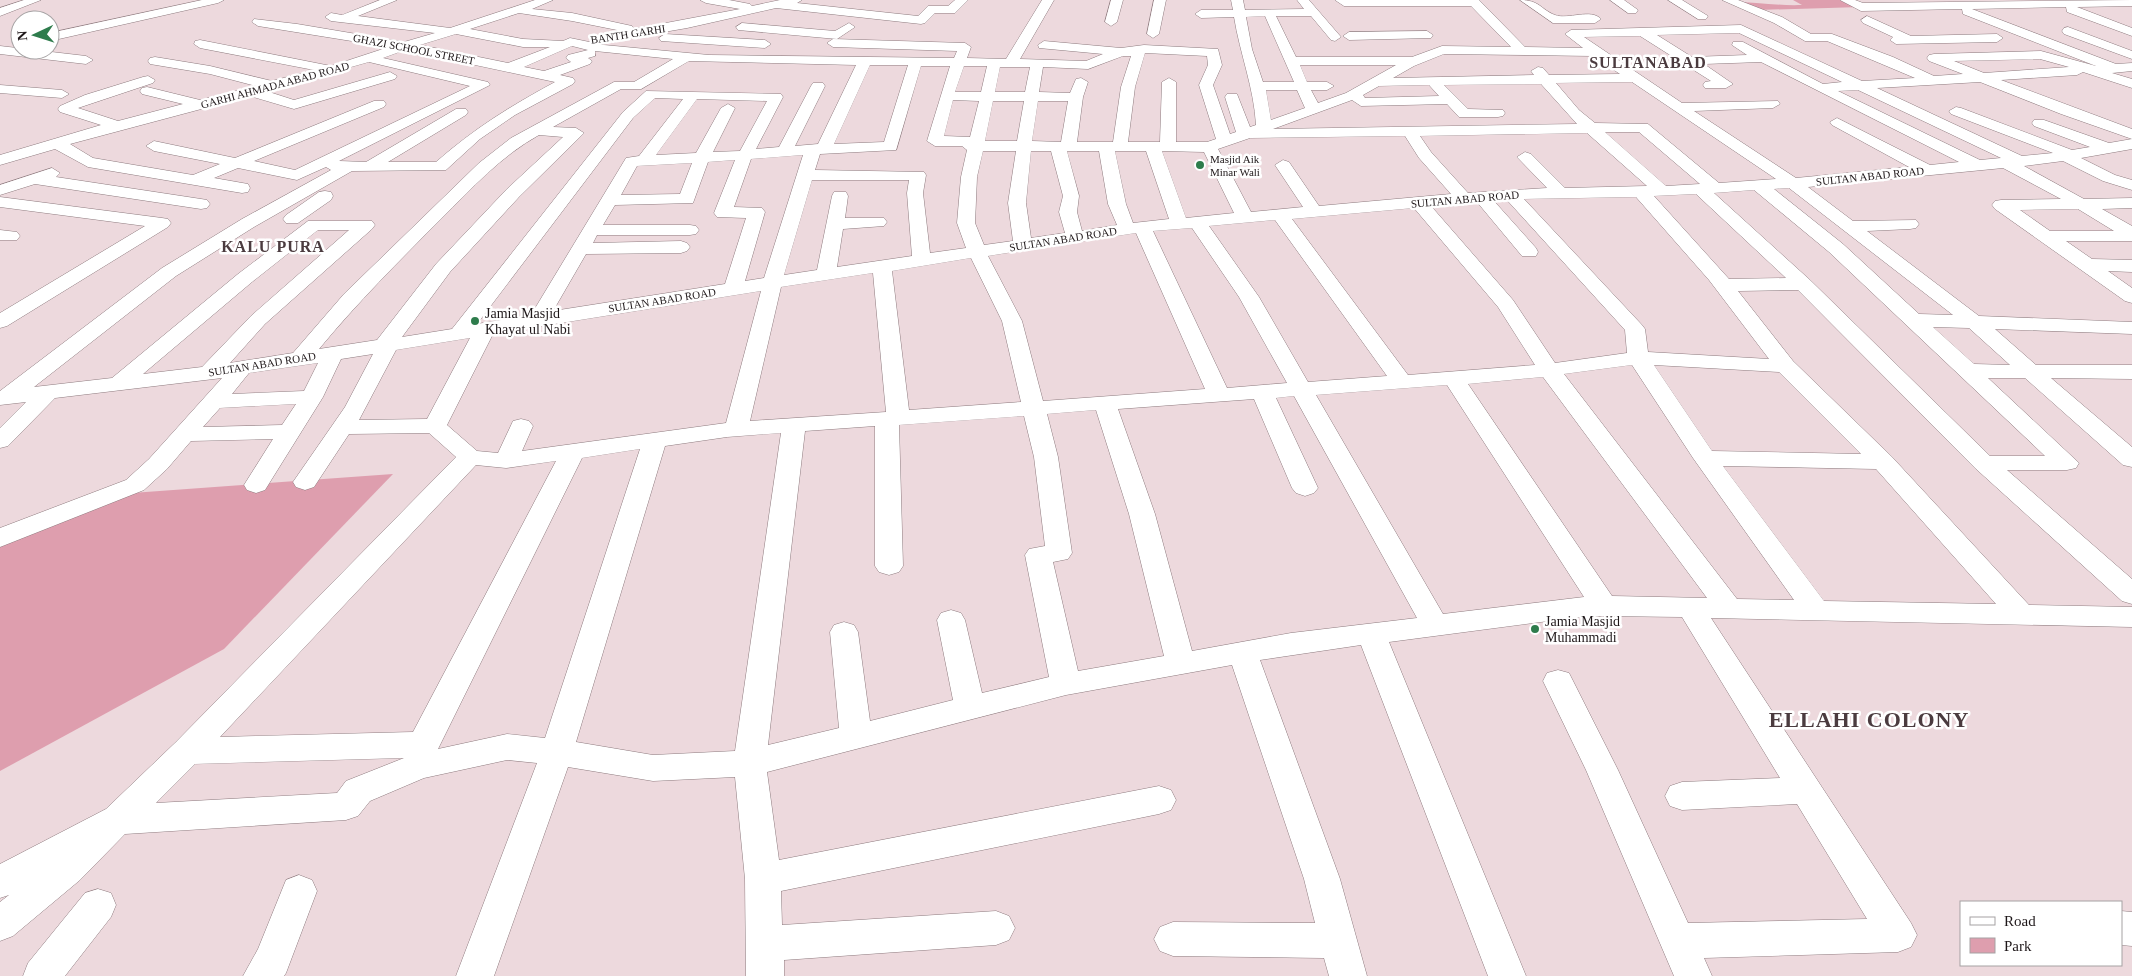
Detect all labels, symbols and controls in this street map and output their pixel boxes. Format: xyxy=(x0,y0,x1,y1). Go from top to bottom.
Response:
north arrow xyxy=(10,10,60,60)
street label: BANTH GARHI xyxy=(590,22,667,46)
text: N xyxy=(15,30,30,41)
street label: GHAZI SCHOOL STREET xyxy=(352,31,476,67)
district label: SULTANABAD xyxy=(1589,54,1707,71)
street label: GARHI AHMADA ABAD ROAD xyxy=(200,59,351,111)
place label: Masjid Aik Minar Wali xyxy=(1210,153,1260,178)
marker: Masjid Aik Minar Wali xyxy=(1194,159,1206,171)
street label: SULTAN ABAD ROAD xyxy=(1815,164,1925,188)
street label: SULTAN ABAD ROAD xyxy=(1410,188,1520,210)
street label: SULTAN ABAD ROAD xyxy=(1008,225,1118,253)
district label: KALU PURA xyxy=(221,238,325,255)
street label: SULTAN ABAD ROAD xyxy=(607,286,717,314)
place label: Jamia Masjid Khayat ul Nabi xyxy=(485,306,571,337)
marker: Jamia Masjid Khayat ul Nabi xyxy=(469,315,481,327)
street label: SULTAN ABAD ROAD xyxy=(207,350,317,378)
place label: Jamia Masjid Muhammadi xyxy=(1545,614,1620,645)
marker: Jamia Masjid Muhammadi xyxy=(1529,623,1541,635)
district label: ELLAHI COLONY xyxy=(1769,707,1969,732)
legend xyxy=(1960,901,2122,966)
text: Road xyxy=(2004,913,2036,929)
text: Park xyxy=(2004,938,2032,954)

